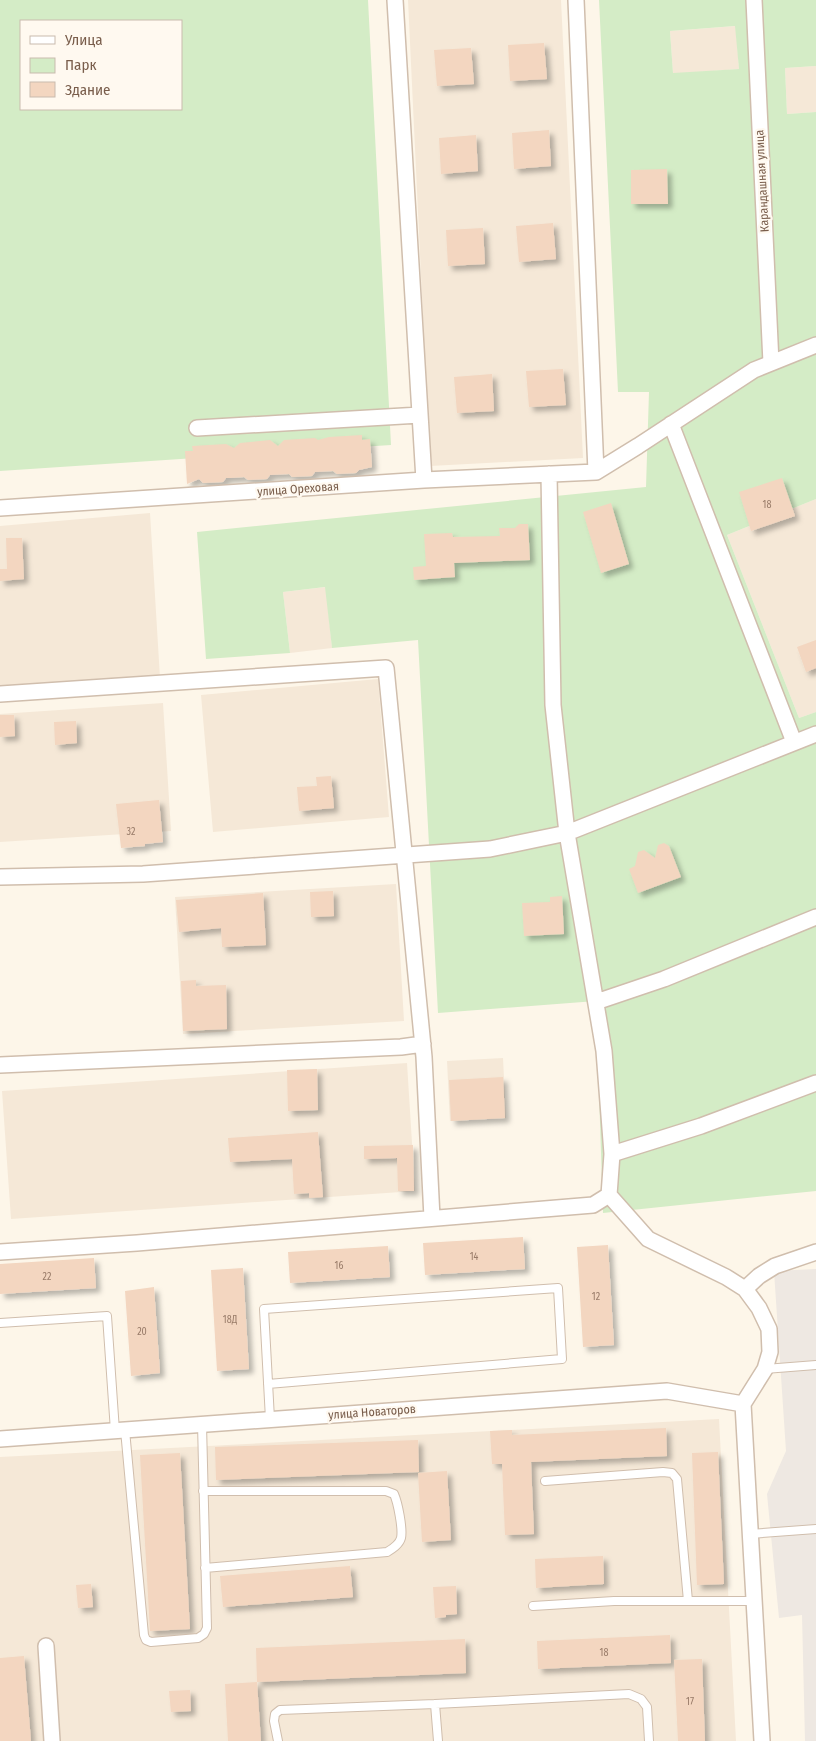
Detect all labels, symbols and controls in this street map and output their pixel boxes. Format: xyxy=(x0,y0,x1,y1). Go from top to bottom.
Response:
legend xyxy=(20,20,182,110)
text: Улица xyxy=(64,31,103,49)
text: Парк xyxy=(65,56,96,74)
text: Здание xyxy=(65,81,111,99)
street label: Карандашная улица xyxy=(752,129,772,232)
street label: улица Ореховая xyxy=(257,479,339,499)
house number: 18 xyxy=(763,499,771,511)
house number: 32 xyxy=(127,826,136,838)
house number: 14 xyxy=(470,1251,479,1263)
house number: 16 xyxy=(335,1260,343,1272)
house number: 22 xyxy=(43,1271,52,1283)
house number: 12 xyxy=(592,1291,601,1303)
house number: 18Д xyxy=(223,1314,238,1326)
house number: 20 xyxy=(137,1326,147,1338)
street label: улица Новаторов xyxy=(328,1402,416,1422)
house number: 18 xyxy=(600,1647,608,1659)
house number: 17 xyxy=(686,1696,694,1708)

